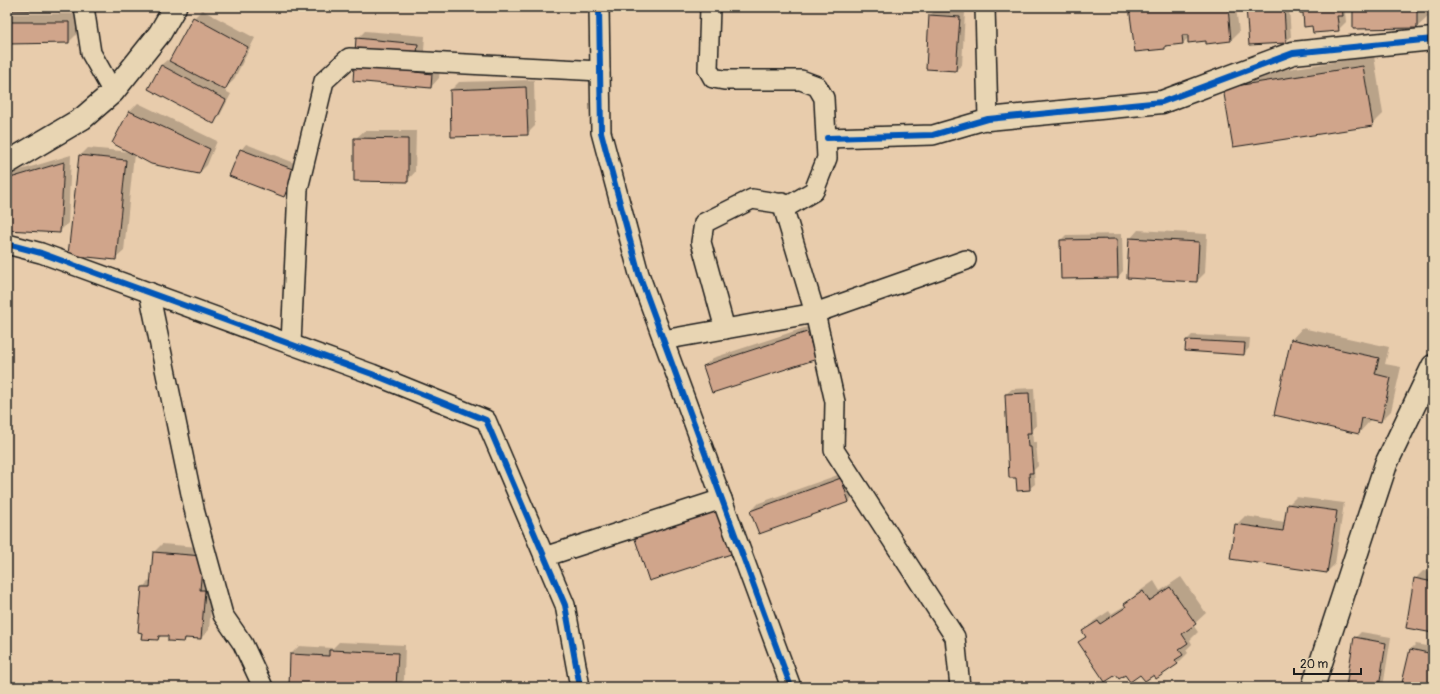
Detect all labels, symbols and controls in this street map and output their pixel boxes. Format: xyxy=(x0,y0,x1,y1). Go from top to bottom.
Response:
scale bar xyxy=(1294,650,1361,676)
text: 20 m xyxy=(1300,657,1329,672)

